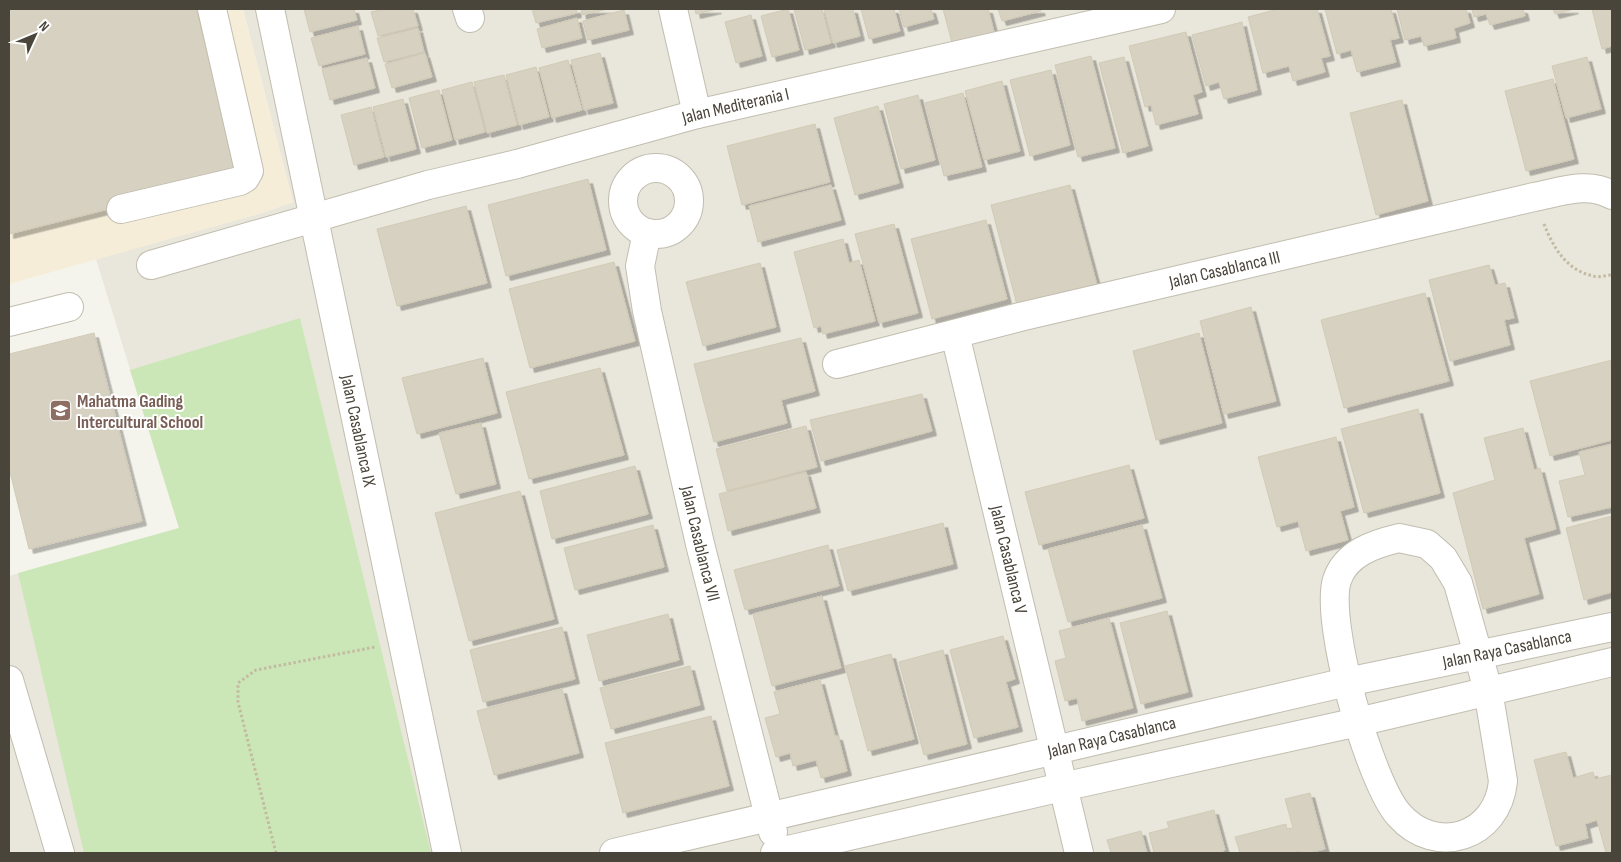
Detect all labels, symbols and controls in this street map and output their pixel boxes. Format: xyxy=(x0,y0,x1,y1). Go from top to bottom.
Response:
north arrow xyxy=(10,10,60,60)
text: N xyxy=(35,18,53,35)
street label: Jalan Mediterania I xyxy=(679,83,791,129)
street label: Jalan Casablanca III xyxy=(1166,247,1282,293)
street label: Jalan Casablanca IX xyxy=(336,372,380,489)
place label: Mahatma Gading Intercultural School xyxy=(77,391,203,433)
school or university icon: Mahatma Gading Intercultural School xyxy=(49,399,73,423)
street label: Jalan Casablanca VII xyxy=(676,483,724,604)
street label: Jalan Casablanca V xyxy=(985,503,1031,616)
street label: Jalan Raya Casablanca xyxy=(1440,626,1573,673)
street label: Jalan Raya Casablanca xyxy=(1045,712,1178,763)

